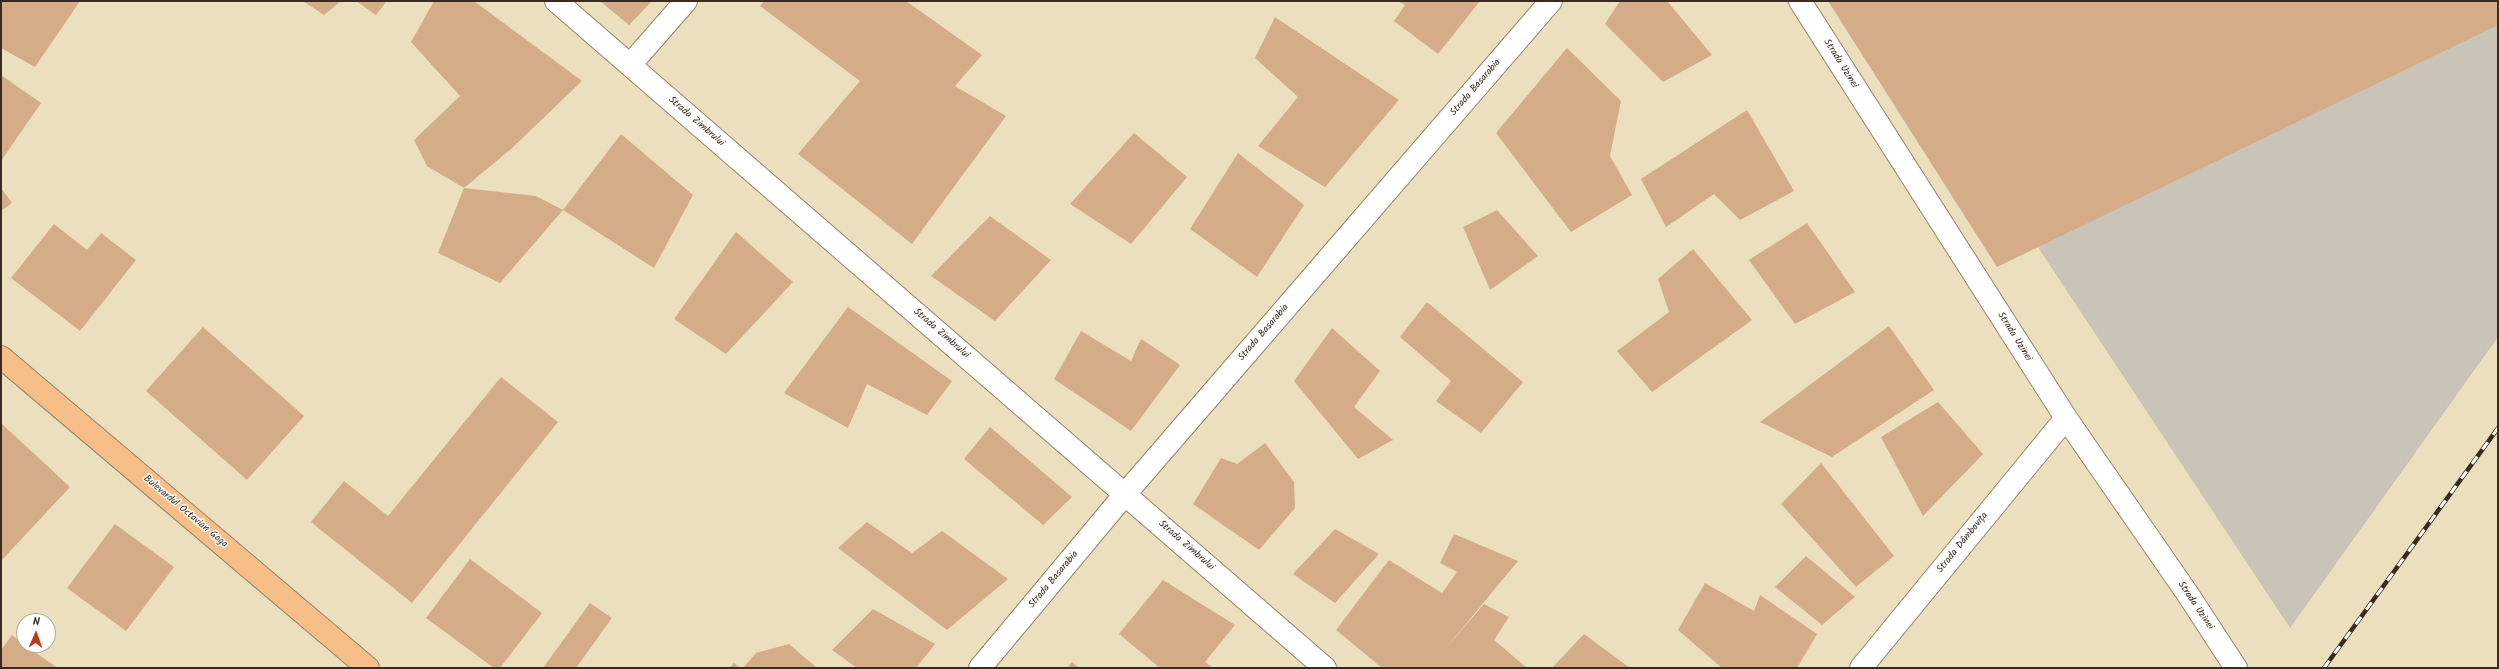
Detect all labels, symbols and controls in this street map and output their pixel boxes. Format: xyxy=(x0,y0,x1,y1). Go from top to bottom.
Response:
street label: Strada Uzinei xyxy=(1820,37,1860,91)
street label: Strada Basarabia xyxy=(1448,57,1504,119)
street label: Strada Zimbrului xyxy=(665,94,727,150)
street label: Strada Basarabia xyxy=(1236,302,1292,364)
street label: Strada Zimbrului xyxy=(910,306,972,362)
street label: Strada Uzinei xyxy=(1994,310,2034,364)
street label: Bulevardul Octavian Goga xyxy=(140,473,230,551)
street label: Strada Dâmbovița xyxy=(1935,510,1991,576)
street label: Strada Zimbrului xyxy=(1155,518,1217,574)
street label: Strada Basarabia xyxy=(1027,549,1081,611)
street label: Strada Uzinei xyxy=(2174,579,2216,633)
north arrow xyxy=(16,613,56,653)
text: N xyxy=(33,613,40,631)

